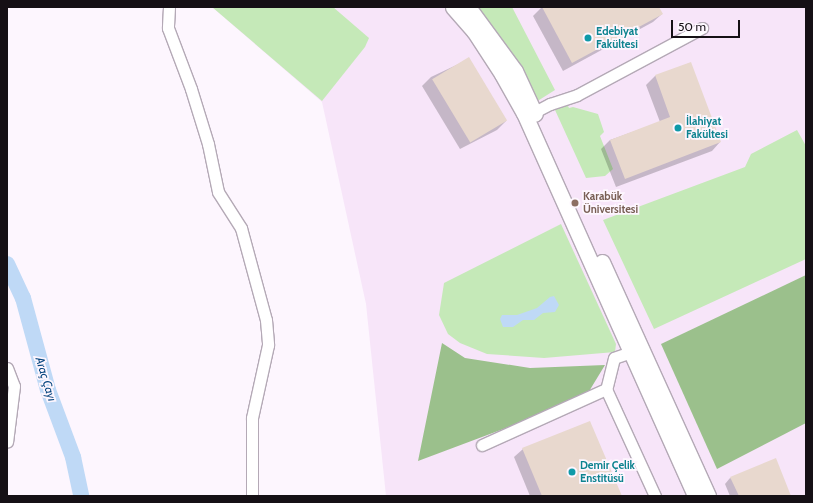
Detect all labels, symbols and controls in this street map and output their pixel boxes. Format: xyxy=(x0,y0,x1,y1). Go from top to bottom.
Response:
scale bar xyxy=(673,12,742,38)
text: 50 m xyxy=(678,19,706,34)
place label: Edebiyat Fakültesi xyxy=(596,25,638,51)
marker: Edebiyat Fakültesi xyxy=(583,33,593,43)
place label: İlahiyat Fakültesi xyxy=(686,115,728,141)
marker: İlahiyat Fakültesi xyxy=(673,123,683,133)
place label: Karabük Üniversitesi xyxy=(583,190,638,216)
marker: Karabük Üniversitesi xyxy=(570,198,580,208)
water label: Araç Çayı xyxy=(32,355,60,403)
place label: Demir Çelik Enstitüsü xyxy=(580,459,635,485)
marker: Demir Çelik Enstitüsü xyxy=(567,467,577,477)

